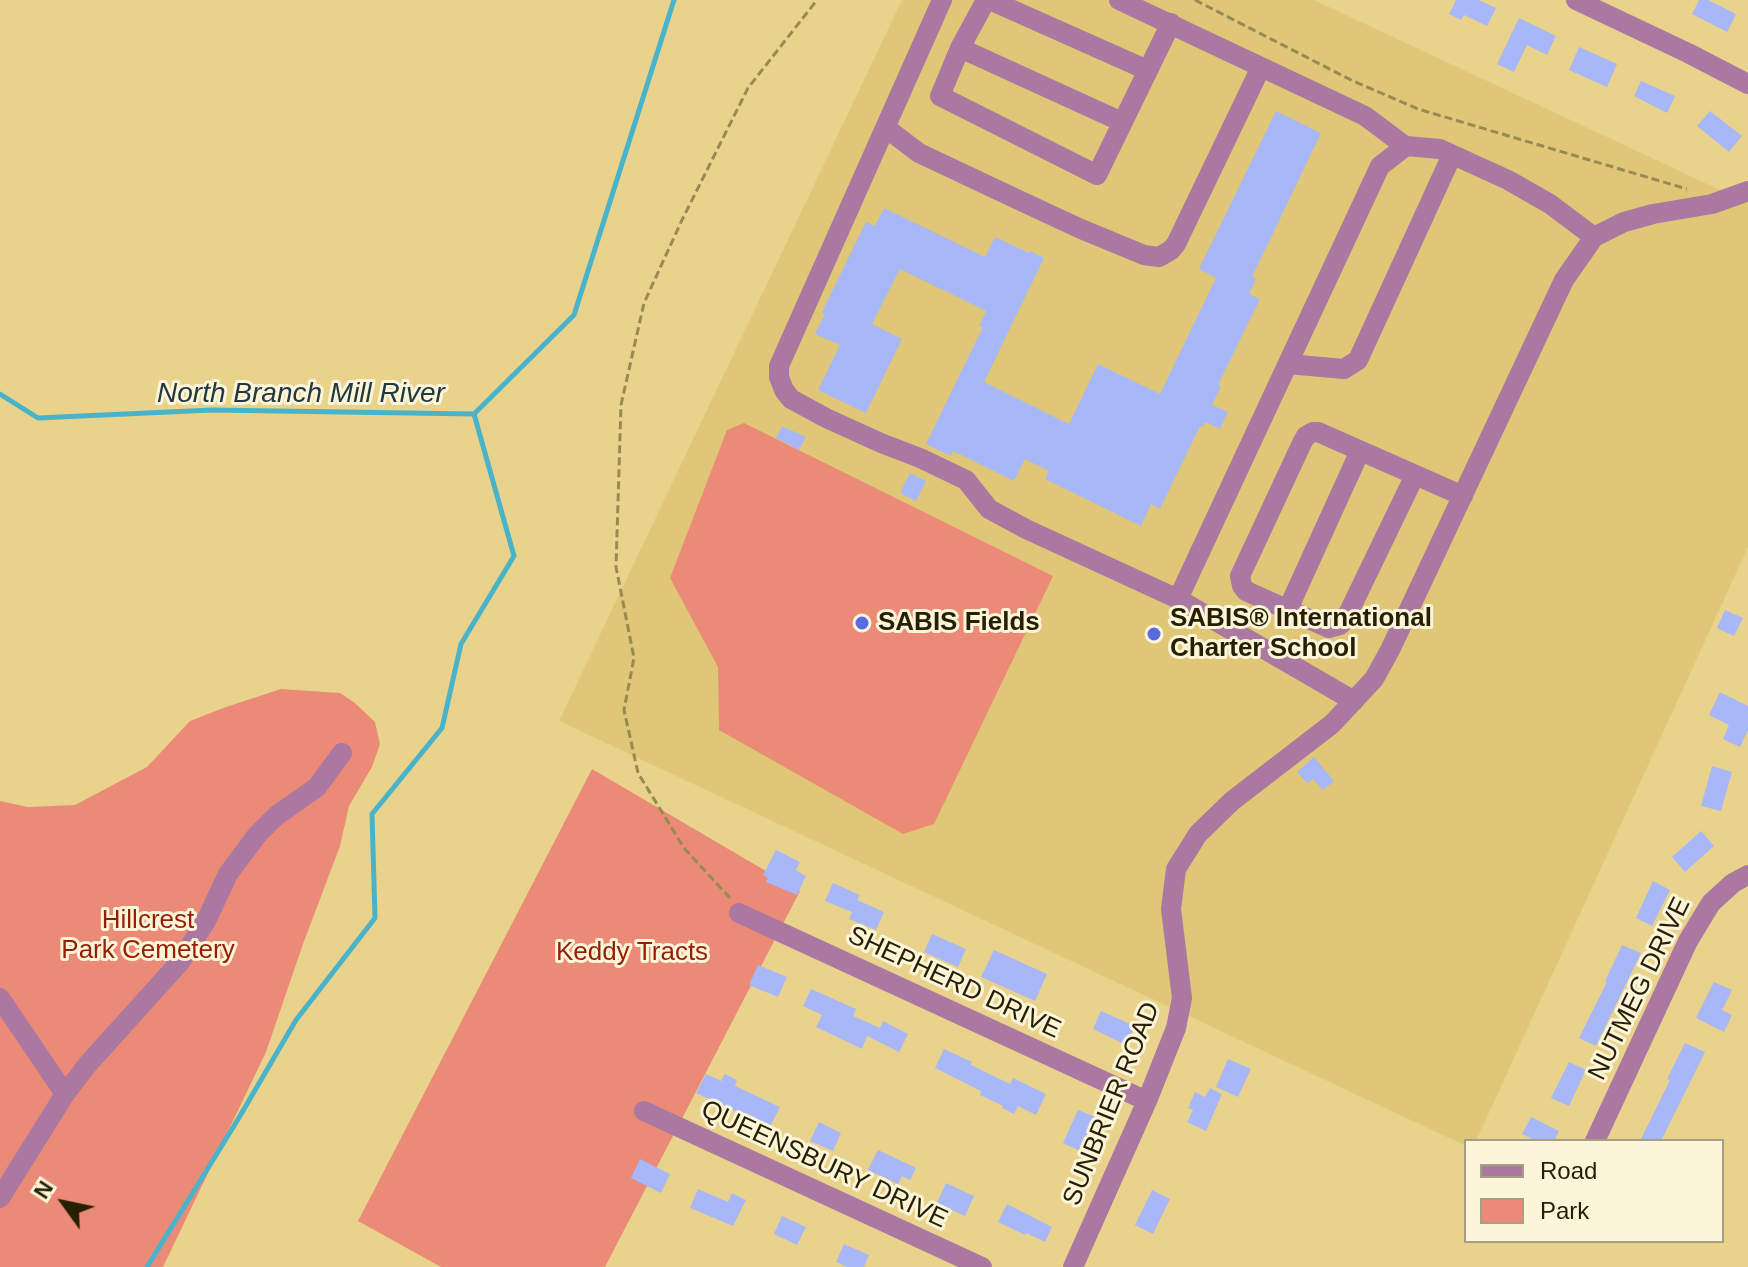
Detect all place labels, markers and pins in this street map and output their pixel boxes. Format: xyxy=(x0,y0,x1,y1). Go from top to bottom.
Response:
place label: SABIS® International Charter School xyxy=(1170,603,1432,664)
place label: SABIS Fields xyxy=(878,607,1040,639)
marker: SABIS Fields xyxy=(853,614,871,632)
marker: SABIS® International Charter School xyxy=(1145,625,1163,643)

